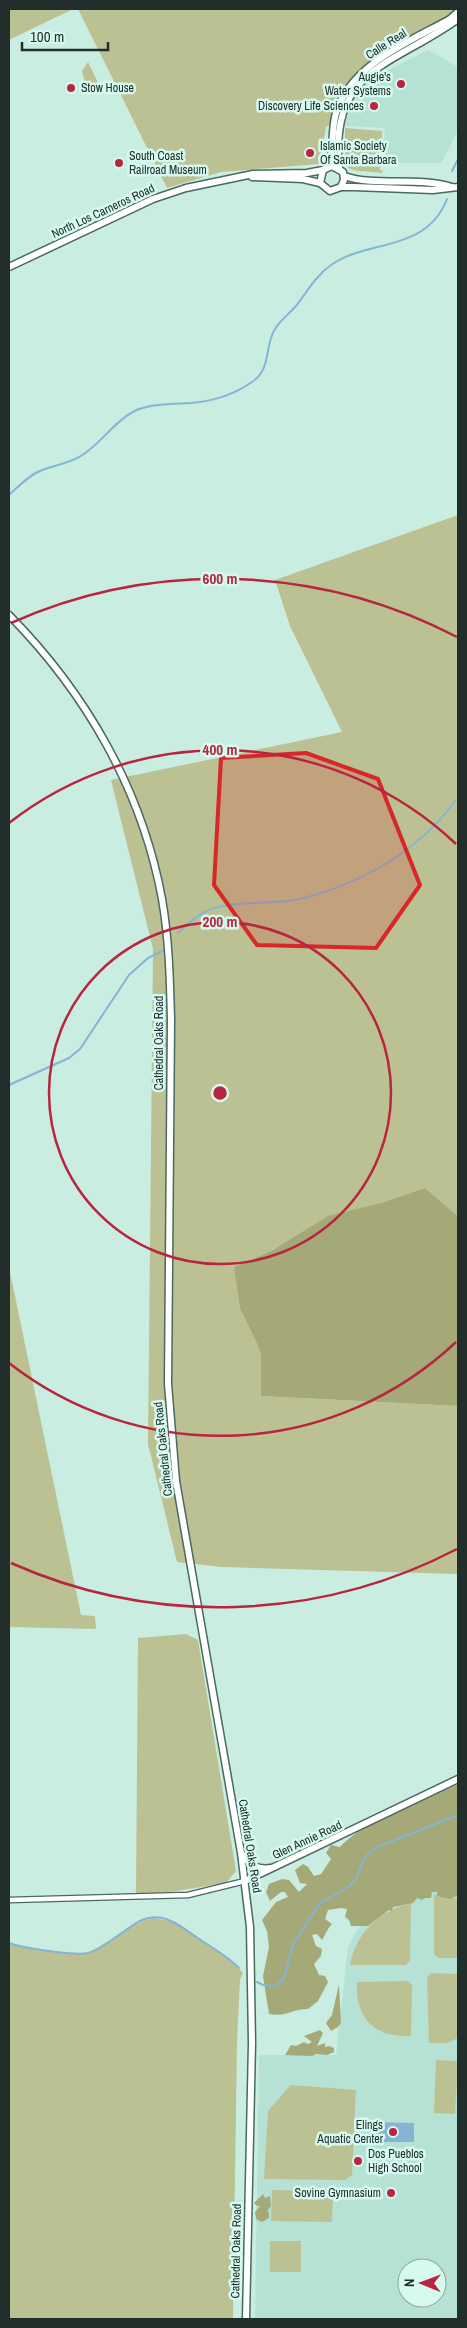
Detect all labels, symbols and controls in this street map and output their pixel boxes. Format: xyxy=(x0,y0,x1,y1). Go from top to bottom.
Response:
scale bar xyxy=(22,20,109,52)
street label: Calle Real xyxy=(363,25,409,63)
text: 100 m xyxy=(30,26,64,47)
place label: Augie's Water Systems xyxy=(325,69,391,99)
marker: Augie's Water Systems xyxy=(395,78,407,90)
place label: Stow House xyxy=(81,80,134,96)
marker: Stow House xyxy=(65,82,77,94)
place label: Discovery Life Sciences xyxy=(258,98,364,114)
marker: Discovery Life Sciences xyxy=(368,100,380,112)
place label: Islamic Society Of Santa Barbara xyxy=(320,138,397,168)
marker: Islamic Society Of Santa Barbara xyxy=(304,147,316,159)
place label: South Coast Railroad Museum xyxy=(129,148,207,178)
marker: South Coast Railroad Museum xyxy=(113,157,125,169)
street label: North Los Carneros Road xyxy=(49,180,157,242)
text: 600 m xyxy=(203,568,237,589)
text: 400 m xyxy=(203,739,237,760)
text: 200 m xyxy=(203,911,237,932)
street label: Cathedral Oaks Road xyxy=(151,996,167,1090)
centre of rings xyxy=(211,1084,229,1102)
street label: Cathedral Oaks Road xyxy=(150,1401,176,1497)
street label: Cathedral Oaks Road xyxy=(235,1798,265,1894)
street label: Glen Annie Road xyxy=(270,1817,344,1863)
place label: Elings Aquatic Center xyxy=(316,2117,384,2147)
marker: Elings Aquatic Center xyxy=(387,2126,399,2138)
place label: Dos Pueblos High School xyxy=(368,2146,424,2176)
marker: Dos Pueblos High School xyxy=(352,2155,364,2167)
place label: Sovine Gymnasium xyxy=(295,2185,381,2201)
marker: Sovine Gymnasium xyxy=(385,2187,397,2199)
street label: Cathedral Oaks Road xyxy=(227,2204,245,2298)
north arrow xyxy=(397,2258,447,2308)
text: N xyxy=(400,2278,418,2287)

